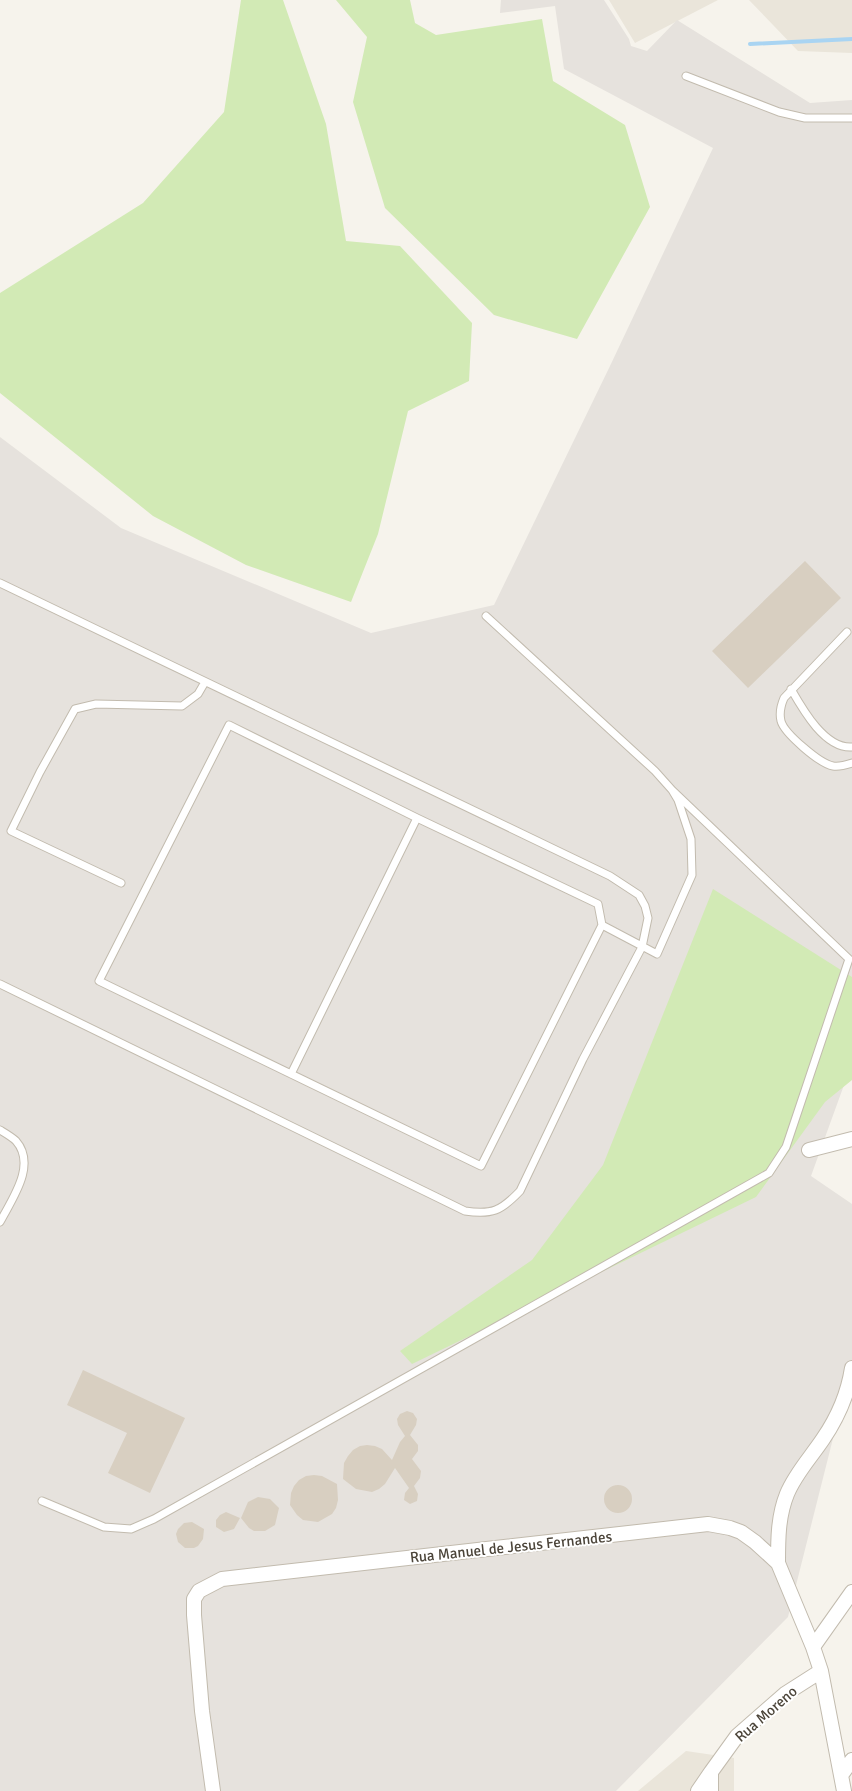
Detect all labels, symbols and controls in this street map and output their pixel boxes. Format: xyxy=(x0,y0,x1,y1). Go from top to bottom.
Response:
street label: Rua Manuel de Jesus Fernandes xyxy=(409,1527,613,1567)
street label: Rua Moreno xyxy=(731,1682,801,1746)

